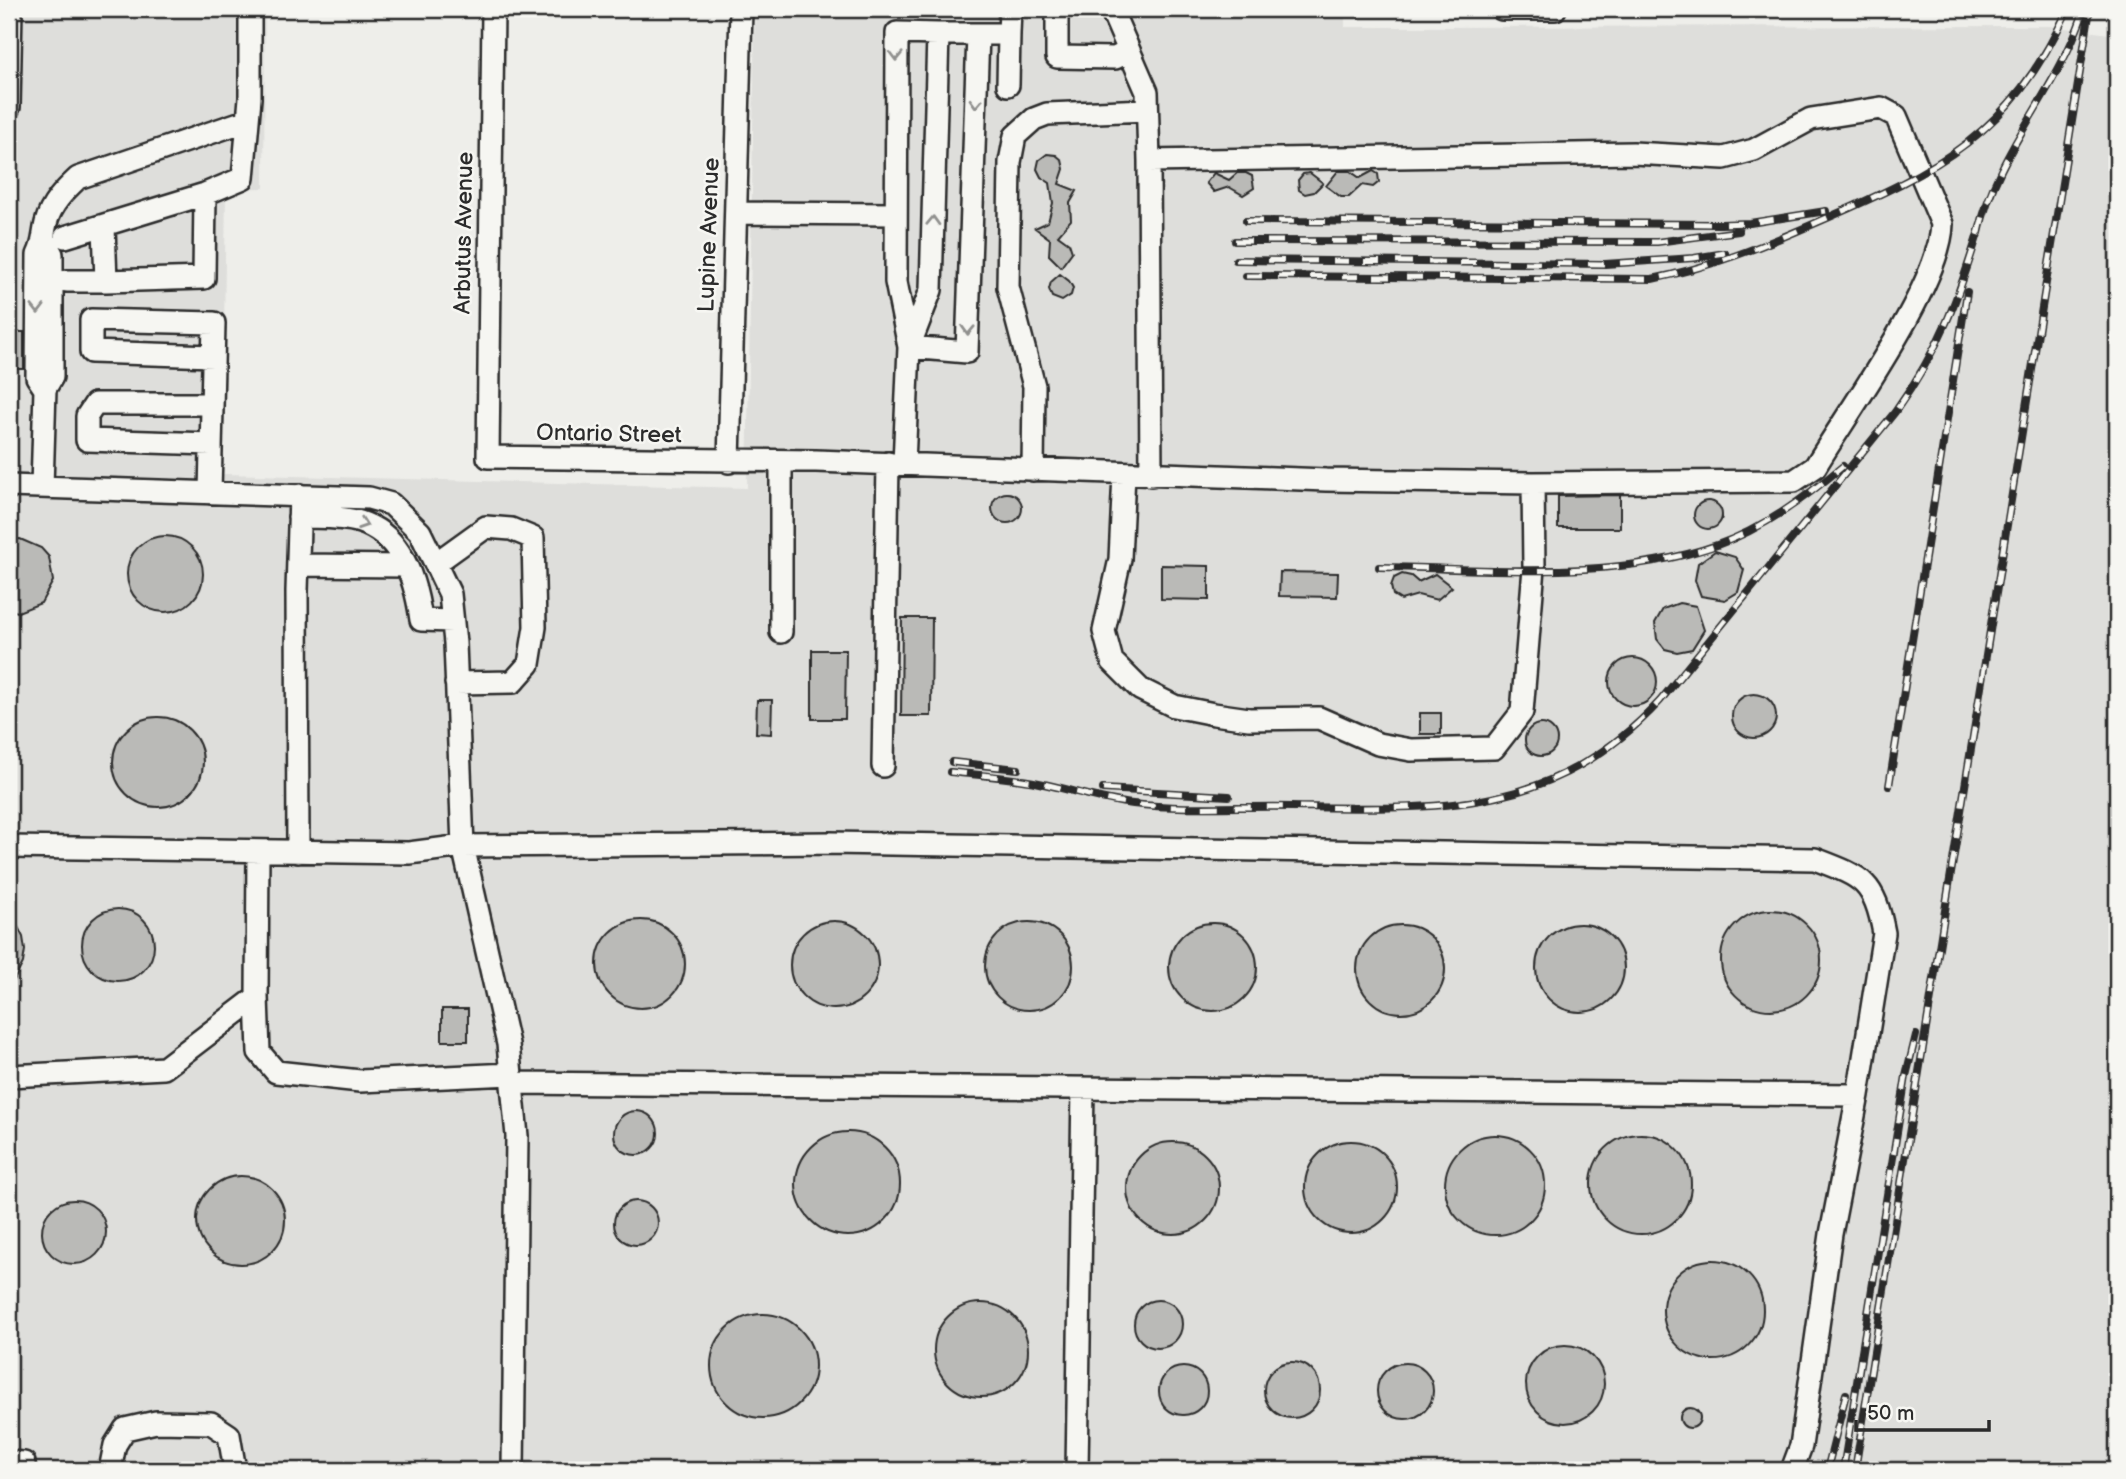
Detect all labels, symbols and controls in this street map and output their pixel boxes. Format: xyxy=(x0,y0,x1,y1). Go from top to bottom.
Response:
one-way arrow xyxy=(888,51,904,62)
one-way arrow xyxy=(968,97,983,108)
street label: Arbutus Avenue xyxy=(449,152,479,314)
street label: Lupine Avenue xyxy=(692,157,726,313)
one-way arrow xyxy=(925,216,941,226)
one-way arrow xyxy=(30,304,46,315)
one-way arrow xyxy=(960,325,975,336)
street label: Ontario Street xyxy=(536,419,682,449)
one-way arrow xyxy=(356,516,368,530)
scale bar xyxy=(1856,1388,1990,1432)
text: 50 m xyxy=(1867,1401,1914,1426)

